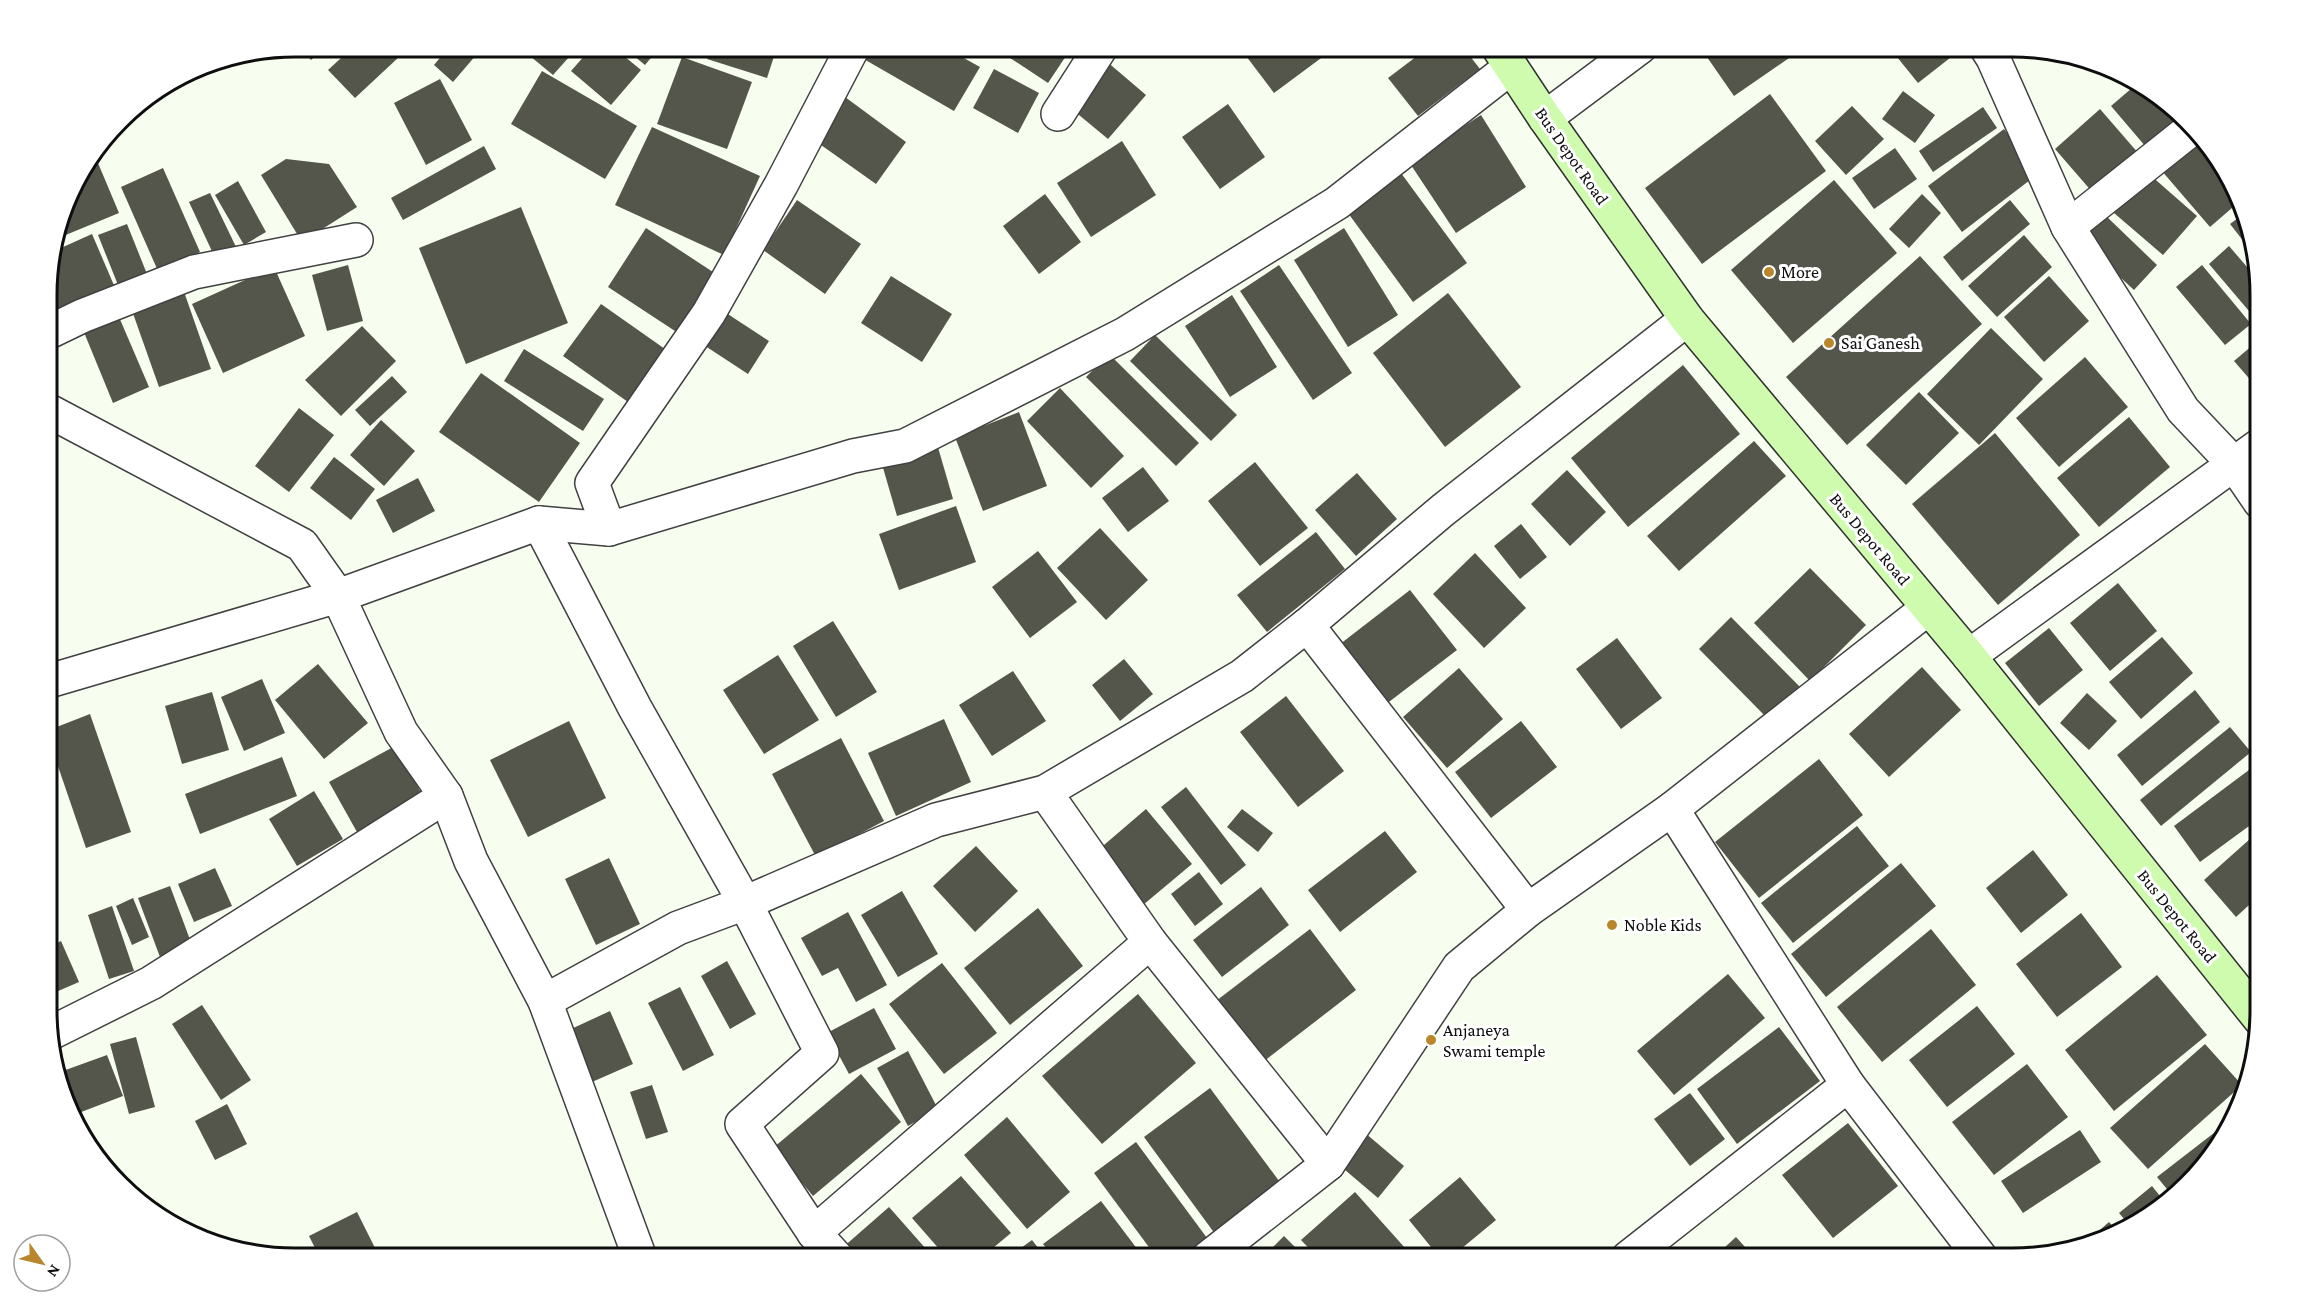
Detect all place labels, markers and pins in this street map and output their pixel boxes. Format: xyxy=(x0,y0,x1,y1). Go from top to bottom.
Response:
place label: More xyxy=(1781,262,1819,282)
marker: More xyxy=(1762,265,1776,279)
place label: Sai Ganesh xyxy=(1841,333,1920,353)
marker: Sai Ganesh xyxy=(1822,336,1836,350)
place label: Noble Kids xyxy=(1624,915,1702,935)
marker: Noble Kids xyxy=(1605,918,1619,932)
place label: Anjaneya Swami temple xyxy=(1443,1020,1546,1061)
marker: Anjaneya Swami temple xyxy=(1424,1033,1438,1047)

